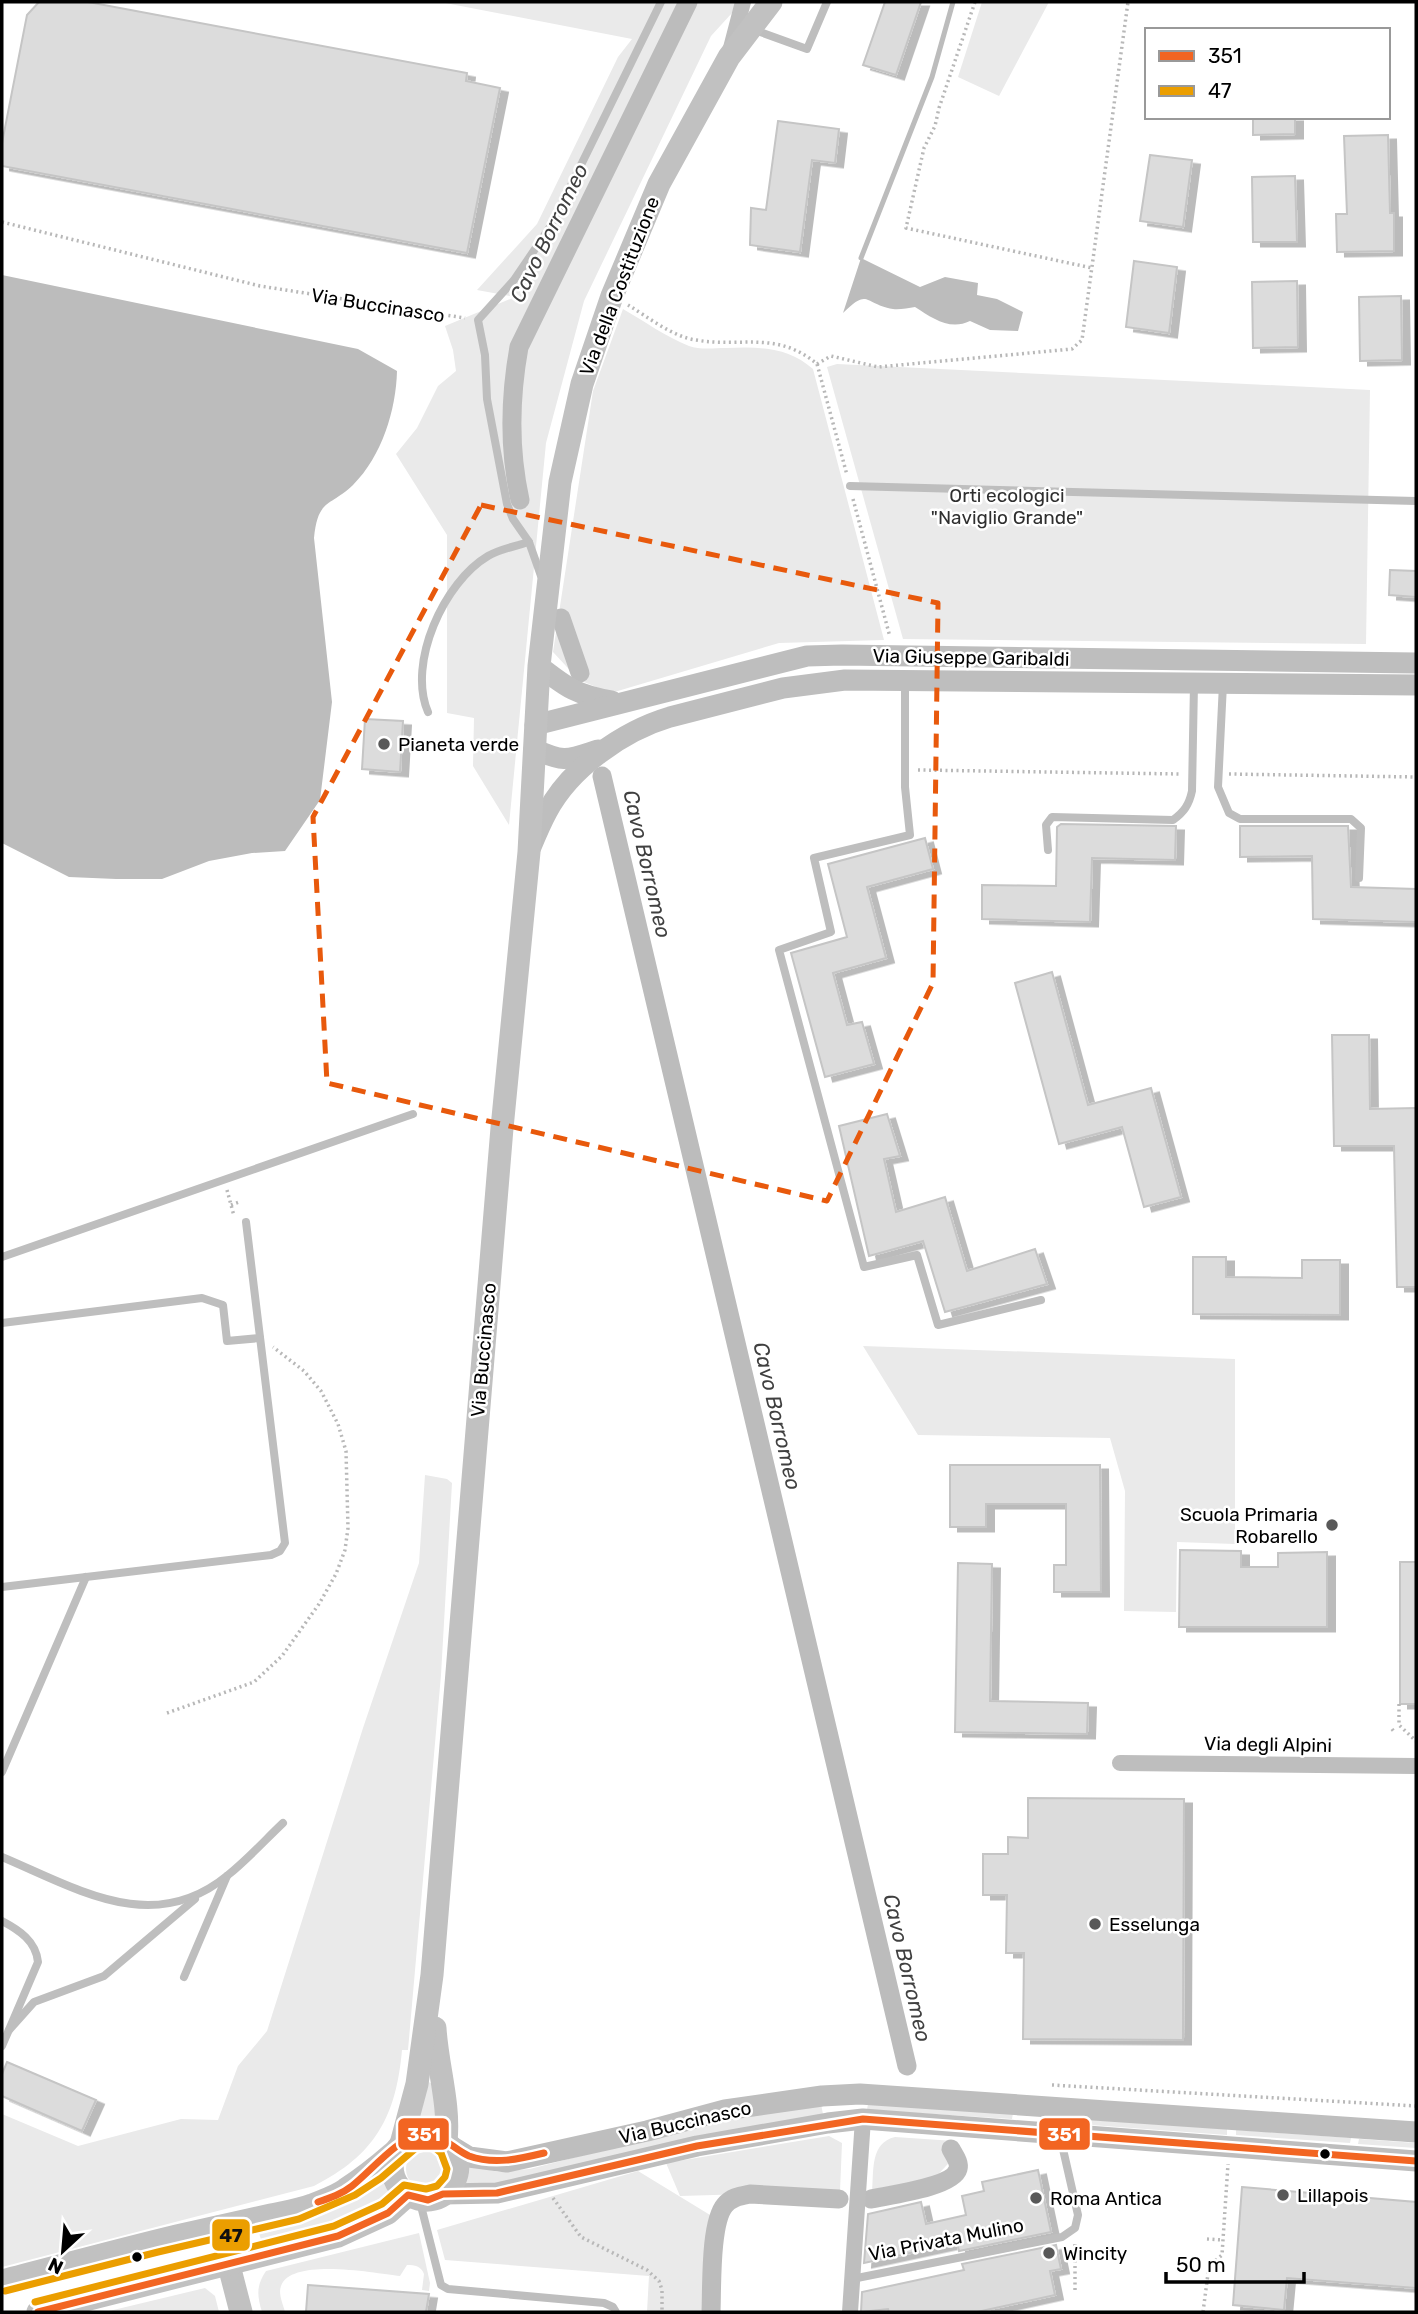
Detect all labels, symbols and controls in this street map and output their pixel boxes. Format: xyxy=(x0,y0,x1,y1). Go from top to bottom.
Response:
legend xyxy=(1145,28,1390,119)
text: 351 xyxy=(1208,43,1242,68)
text: 47 xyxy=(1208,78,1232,103)
water label: Cavo Borromeo xyxy=(504,159,593,306)
street label: Via della Costituzione xyxy=(575,193,664,379)
street label: Via Buccinasco xyxy=(309,284,446,327)
park label: Orti ecologici "Naviglio Grande" xyxy=(931,484,1083,529)
street label: Via Giuseppe Garibaldi xyxy=(872,644,1070,671)
place label: Pianeta verde xyxy=(398,733,519,756)
marker: Pianeta verde xyxy=(376,736,392,752)
water label: Cavo Borromeo xyxy=(618,787,677,940)
street label: Via Buccinasco xyxy=(466,1282,501,1418)
water label: Cavo Borromeo xyxy=(748,1339,807,1492)
place label: Scuola Primaria Robarello xyxy=(1180,1503,1318,1548)
marker: Scuola Primaria Robarello xyxy=(1324,1517,1340,1533)
street label: Via degli Alpini xyxy=(1204,1732,1332,1757)
water label: Cavo Borromeo xyxy=(878,1891,937,2044)
place label: Esselunga xyxy=(1109,1913,1200,1936)
marker: Esselunga xyxy=(1087,1916,1103,1932)
street label: Via Buccinasco xyxy=(617,2096,753,2149)
line badge: 351 xyxy=(397,2117,450,2151)
line badge: 351 xyxy=(1038,2117,1091,2151)
text: 351 xyxy=(407,2123,441,2146)
text: 351 xyxy=(1047,2123,1081,2146)
unlabelled marker xyxy=(1318,2147,1332,2161)
place label: Lillapois xyxy=(1297,2184,1369,2207)
place label: Roma Antica xyxy=(1050,2187,1162,2210)
marker: Lillapois xyxy=(1275,2187,1291,2203)
marker: Roma Antica xyxy=(1028,2190,1044,2206)
street label: Via Privata Mulino xyxy=(867,2213,1026,2266)
north arrow xyxy=(28,2216,98,2286)
line badge: 47 xyxy=(211,2218,251,2252)
text: 47 xyxy=(219,2224,243,2247)
scale bar xyxy=(1166,2240,1304,2284)
place label: Wincity xyxy=(1063,2242,1127,2265)
marker: Wincity xyxy=(1041,2245,1057,2261)
unlabelled marker xyxy=(130,2250,144,2264)
text: N xyxy=(45,2252,67,2279)
text: 50 m xyxy=(1176,2252,1226,2277)

